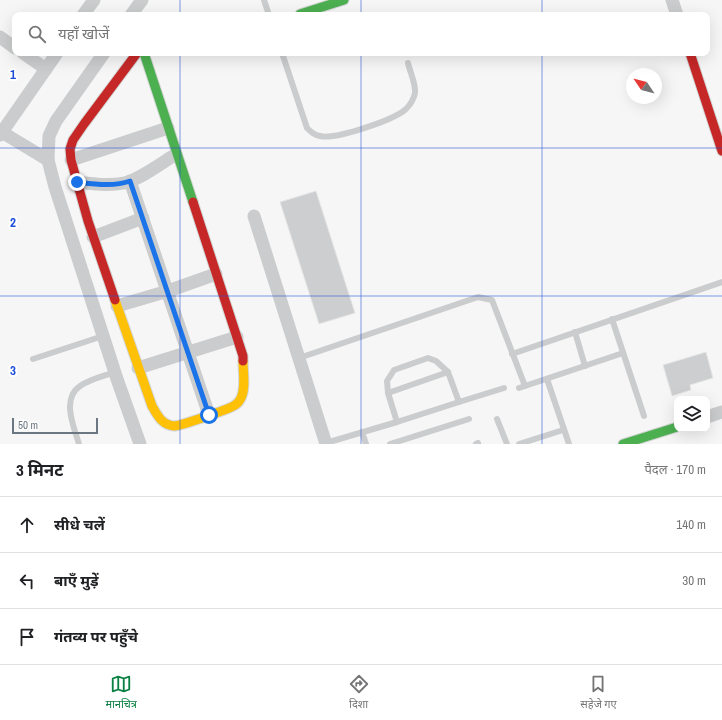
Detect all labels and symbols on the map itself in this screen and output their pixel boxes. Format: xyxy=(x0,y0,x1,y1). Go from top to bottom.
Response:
text: 1 xyxy=(10,66,16,83)
north arrow xyxy=(626,68,662,104)
route end xyxy=(68,173,86,191)
text: 2 xyxy=(10,214,16,231)
text: 3 xyxy=(10,362,16,379)
route start xyxy=(200,406,218,424)
scale bar xyxy=(12,416,98,435)

